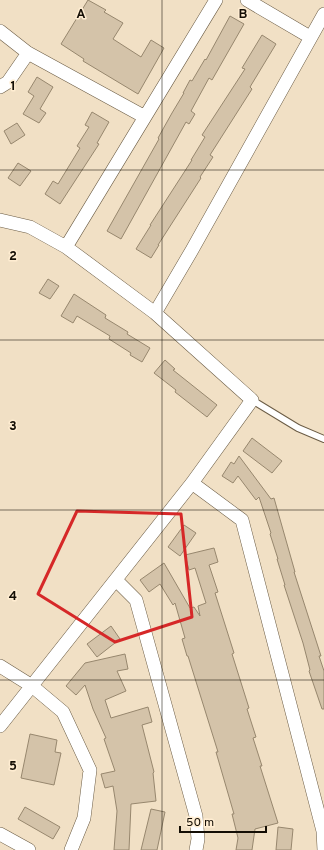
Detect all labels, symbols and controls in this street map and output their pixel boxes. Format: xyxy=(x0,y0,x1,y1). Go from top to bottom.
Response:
text: A xyxy=(76,7,86,23)
text: B xyxy=(239,7,248,23)
text: 1 xyxy=(10,79,16,95)
text: 2 xyxy=(9,249,17,265)
text: 3 xyxy=(9,419,17,435)
text: 4 xyxy=(9,589,17,605)
text: 5 xyxy=(9,759,17,775)
scale bar xyxy=(180,808,266,834)
text: 50 m xyxy=(186,815,214,831)

